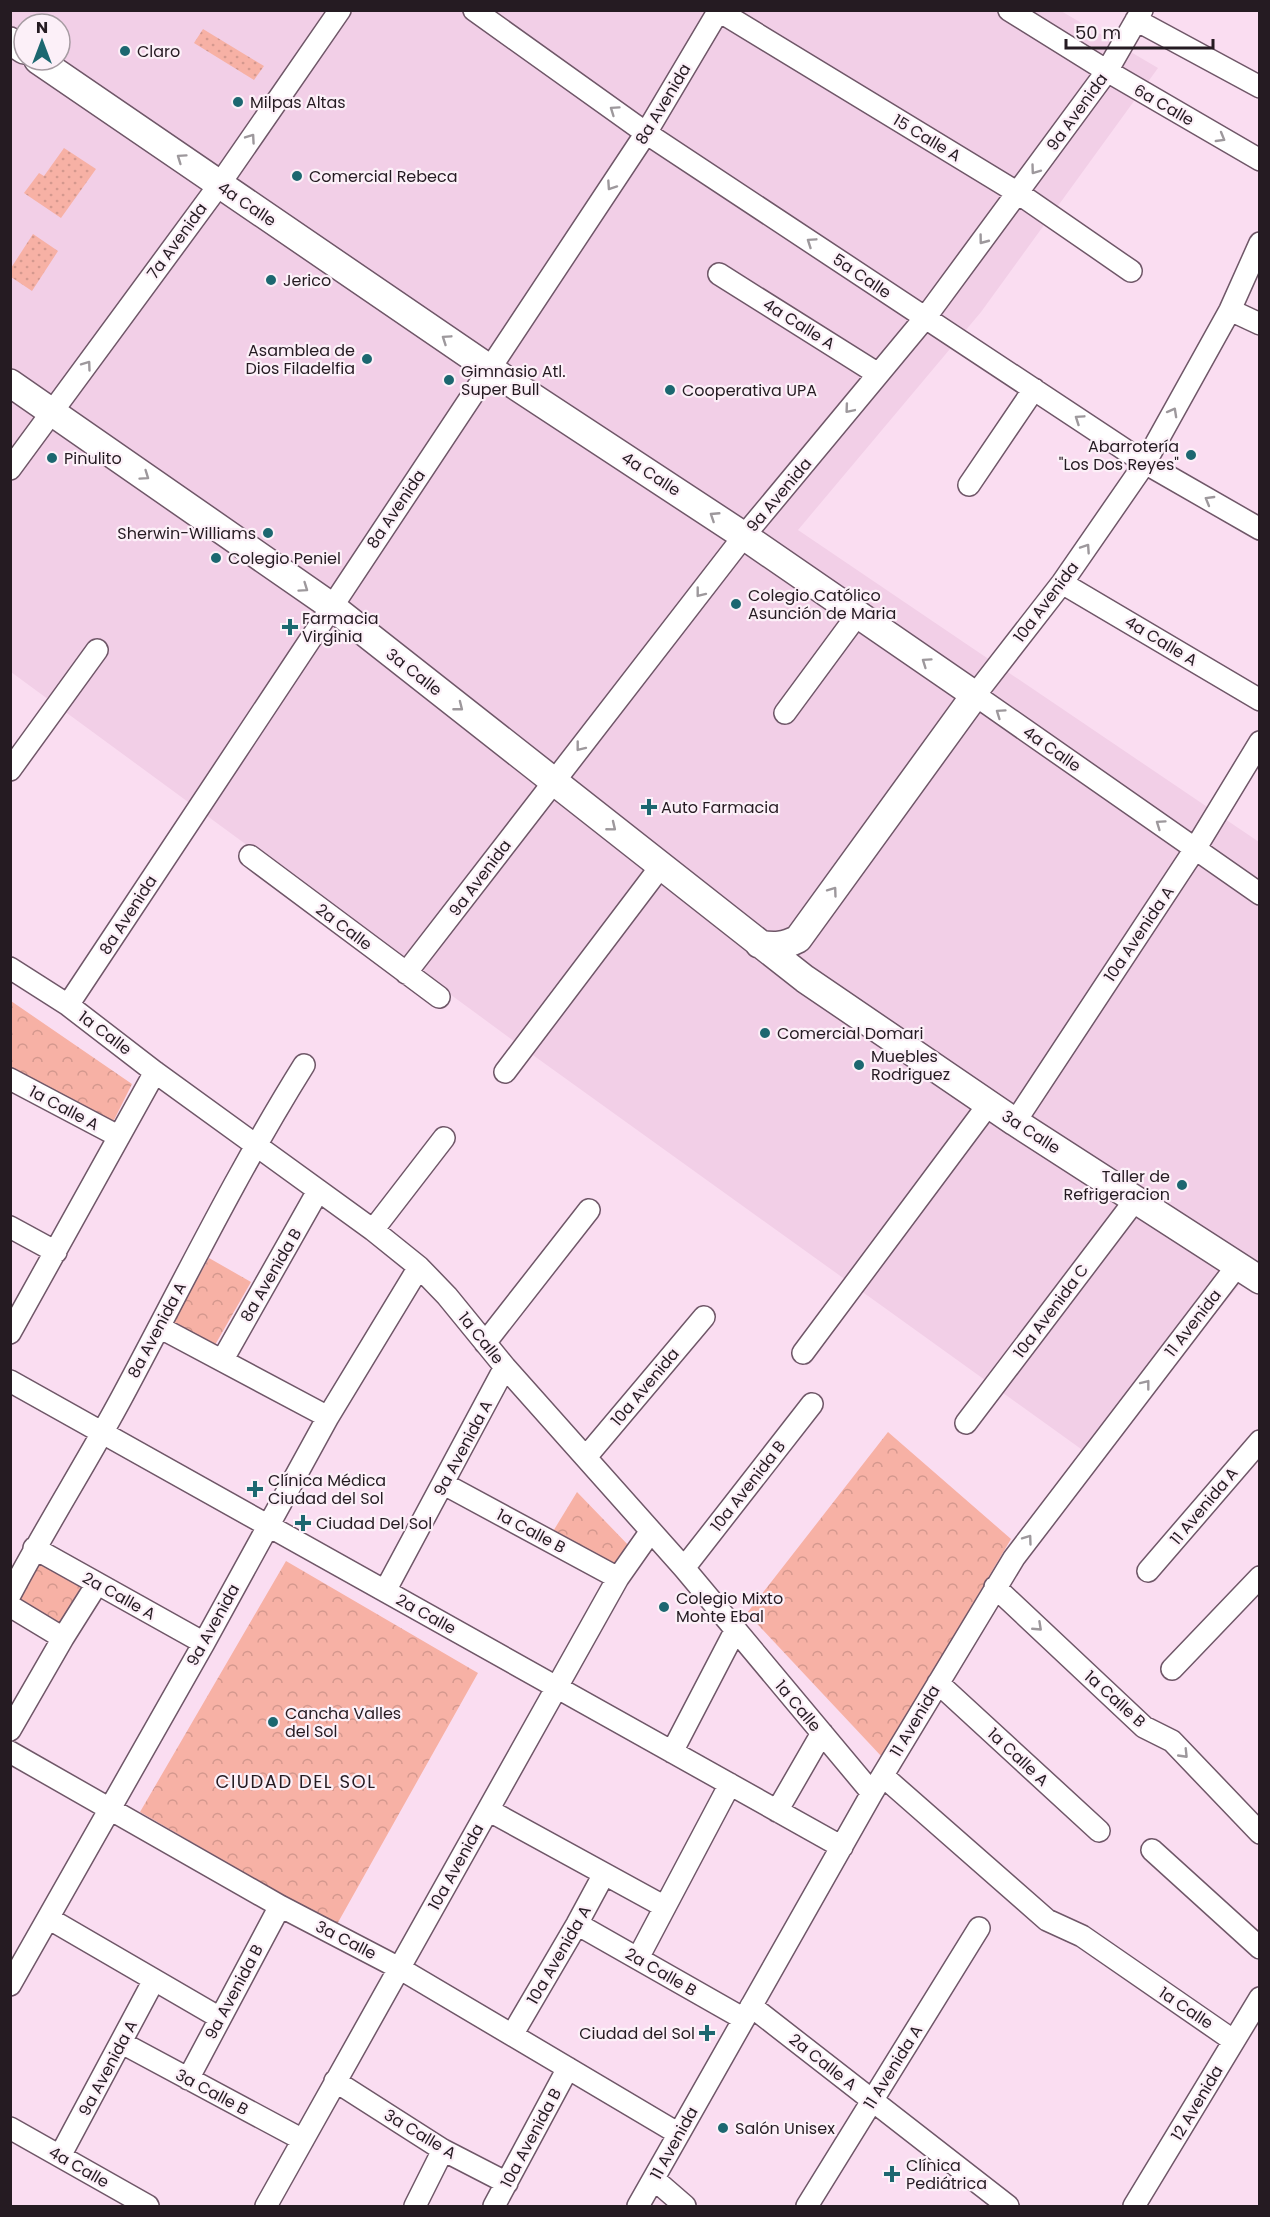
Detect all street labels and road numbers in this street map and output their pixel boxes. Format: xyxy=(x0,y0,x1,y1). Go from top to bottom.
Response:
street label: 8a Avenida xyxy=(630,59,696,149)
street label: 9a Avenida xyxy=(1041,69,1113,155)
street label: 6a Calle xyxy=(1130,78,1198,132)
street label: 15 Calle A xyxy=(889,109,965,167)
street label: 4a Calle xyxy=(213,176,281,232)
street label: 7a Avenida xyxy=(141,198,213,284)
street label: 5a Calle xyxy=(828,248,896,304)
street label: 4a Calle A xyxy=(758,293,840,355)
street label: 4a Calle xyxy=(617,446,685,502)
street label: 9a Avenida xyxy=(741,453,817,537)
street label: 8a Avenida xyxy=(361,465,431,553)
street label: 10a Avenida xyxy=(1008,557,1084,647)
street label: 4a Calle A xyxy=(1120,610,1202,672)
street label: 3a Calle xyxy=(381,643,447,701)
street label: 4a Calle xyxy=(1018,721,1086,777)
street label: 9a Avenida xyxy=(444,835,516,921)
street label: 8a Avenida xyxy=(94,871,162,959)
street label: 10a Avenida A xyxy=(1098,881,1180,986)
street label: 2a Calle xyxy=(311,898,377,956)
street label: 1a Calle xyxy=(74,1005,136,1061)
street label: 1a Calle A xyxy=(25,1080,103,1136)
street label: 3a Calle xyxy=(997,1105,1065,1160)
street label: 8a Avenida B xyxy=(235,1224,307,1326)
street label: 10a Avenida C xyxy=(1008,1259,1094,1363)
street label: 8a Avenida A xyxy=(122,1278,192,1382)
street label: 11 Avenida xyxy=(1159,1284,1227,1362)
street label: 1a Calle xyxy=(453,1307,509,1369)
street label: 10a Avenida xyxy=(605,1343,685,1431)
street label: 9a Avenida A xyxy=(428,1396,498,1500)
street label: 10a Avenida B xyxy=(705,1435,791,1536)
street label: 11 Avenida A xyxy=(1165,1462,1243,1550)
street label: 1a Calle B xyxy=(492,1503,570,1559)
street label: 2a Calle A xyxy=(78,1566,160,1626)
street label: 9a Avenida xyxy=(181,1580,245,1670)
street label: 2a Calle xyxy=(392,1588,460,1640)
street label: 1a Calle B xyxy=(1079,1665,1151,1733)
street label: 1a Calle xyxy=(770,1675,827,1737)
street label: 11 Avenida xyxy=(885,1681,945,1761)
street label: 1a Calle A xyxy=(982,1723,1054,1792)
street label: 10a Avenida xyxy=(423,1820,489,1914)
street label: 10a Avenida A xyxy=(521,1901,597,2009)
street label: 3a Calle xyxy=(312,1915,380,1965)
street label: 9a Avenida B xyxy=(199,1940,269,2044)
street label: 2a Calle B xyxy=(621,1942,701,2002)
street label: 1a Calle xyxy=(1154,1981,1218,2035)
street label: 9a Avenida A xyxy=(73,2016,143,2120)
street label: 11 Avenida A xyxy=(858,2020,928,2113)
street label: 2a Calle A xyxy=(784,2028,862,2096)
street label: 12 Avenida xyxy=(1165,2061,1229,2145)
street label: 3a Calle B xyxy=(171,2063,253,2121)
street label: 10a Avenida B xyxy=(495,2084,567,2192)
street label: 11 Avenida xyxy=(645,2102,703,2184)
street label: 3a Calle A xyxy=(380,2103,461,2165)
street label: 4a Calle xyxy=(45,2141,113,2194)

